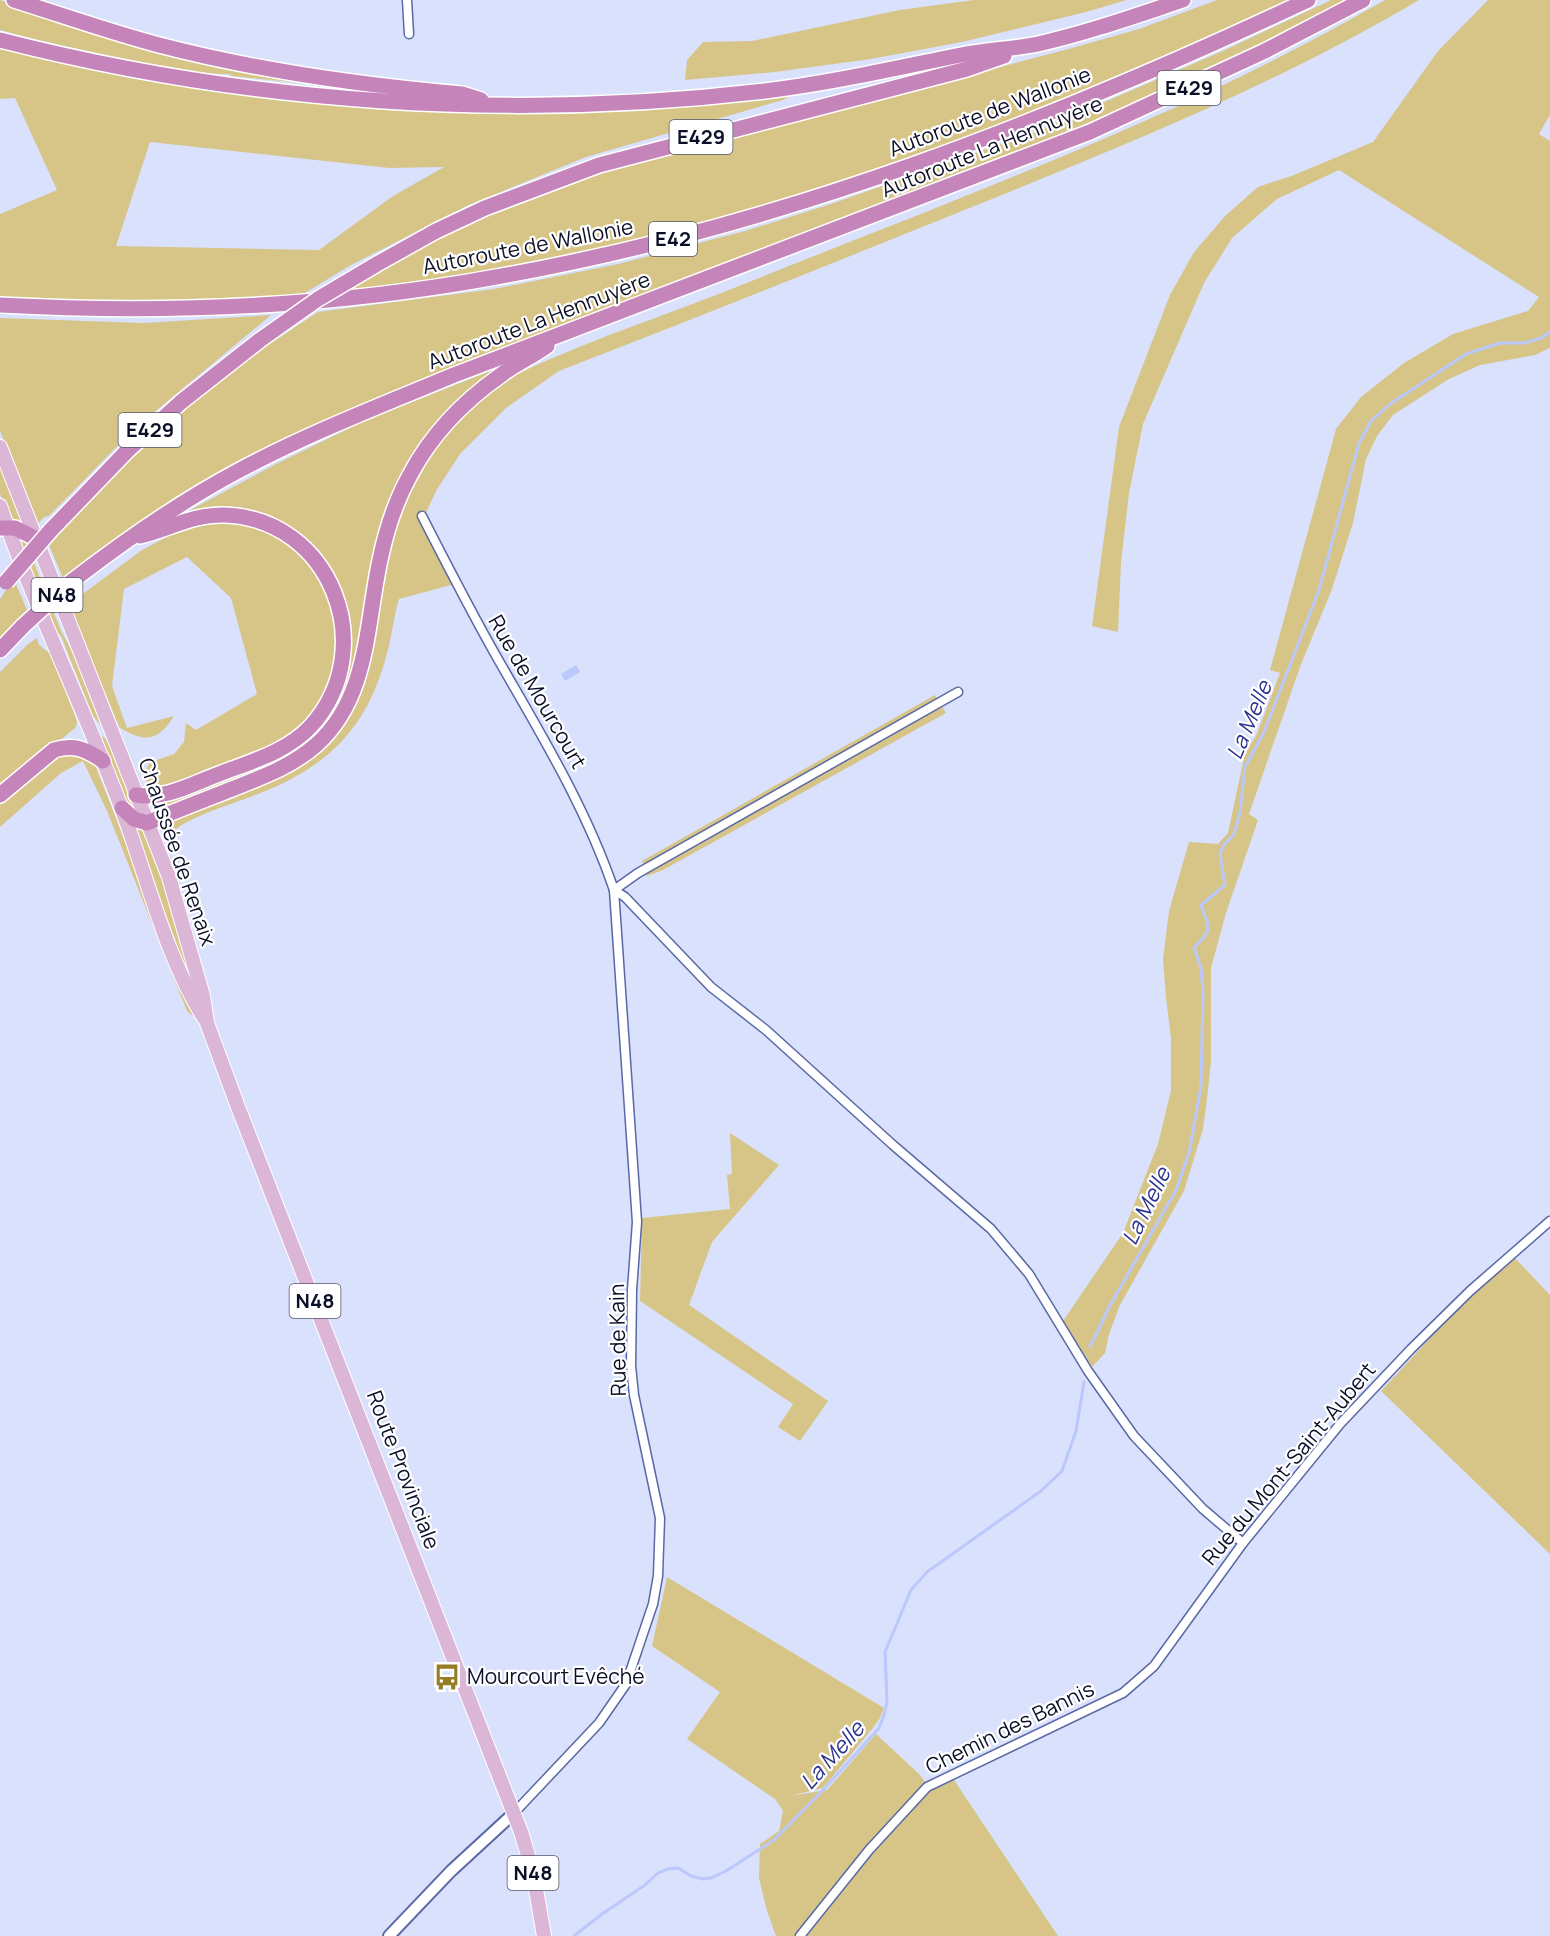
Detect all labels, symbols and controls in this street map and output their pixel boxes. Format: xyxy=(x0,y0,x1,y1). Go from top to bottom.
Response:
street label: Autoroute de Wallonie xyxy=(885,60,1095,162)
road number: E429 xyxy=(1158,71,1220,105)
street label: Autoroute La Hennuyère xyxy=(877,89,1106,203)
road number: E429 xyxy=(670,120,732,154)
street label: Autoroute de Wallonie xyxy=(420,212,636,280)
road number: E42 xyxy=(649,222,697,256)
street label: Autoroute La Hennuyère xyxy=(423,265,654,375)
road number: E429 xyxy=(118,413,182,447)
road number: N48 xyxy=(32,578,82,612)
street label: Rue de Mourcourt xyxy=(482,610,593,773)
water label: La Melle xyxy=(1219,675,1279,764)
street label: Chaussée de Renaix xyxy=(133,754,223,949)
water label: La Melle xyxy=(1114,1161,1178,1250)
street label: Rue de Kain xyxy=(602,1283,632,1397)
road number: N48 xyxy=(290,1284,340,1318)
street label: Rue du Mont-Saint-Aubert xyxy=(1195,1356,1381,1571)
street label: Route Provinciale xyxy=(361,1386,447,1553)
bus stop icon: Mourcourt Evêché xyxy=(432,1662,462,1692)
place label: Mourcourt Evêché xyxy=(467,1662,645,1690)
street label: Chemin des Bannis xyxy=(921,1674,1098,1780)
water label: La Melle xyxy=(793,1714,871,1796)
road number: N48 xyxy=(508,1856,558,1890)

